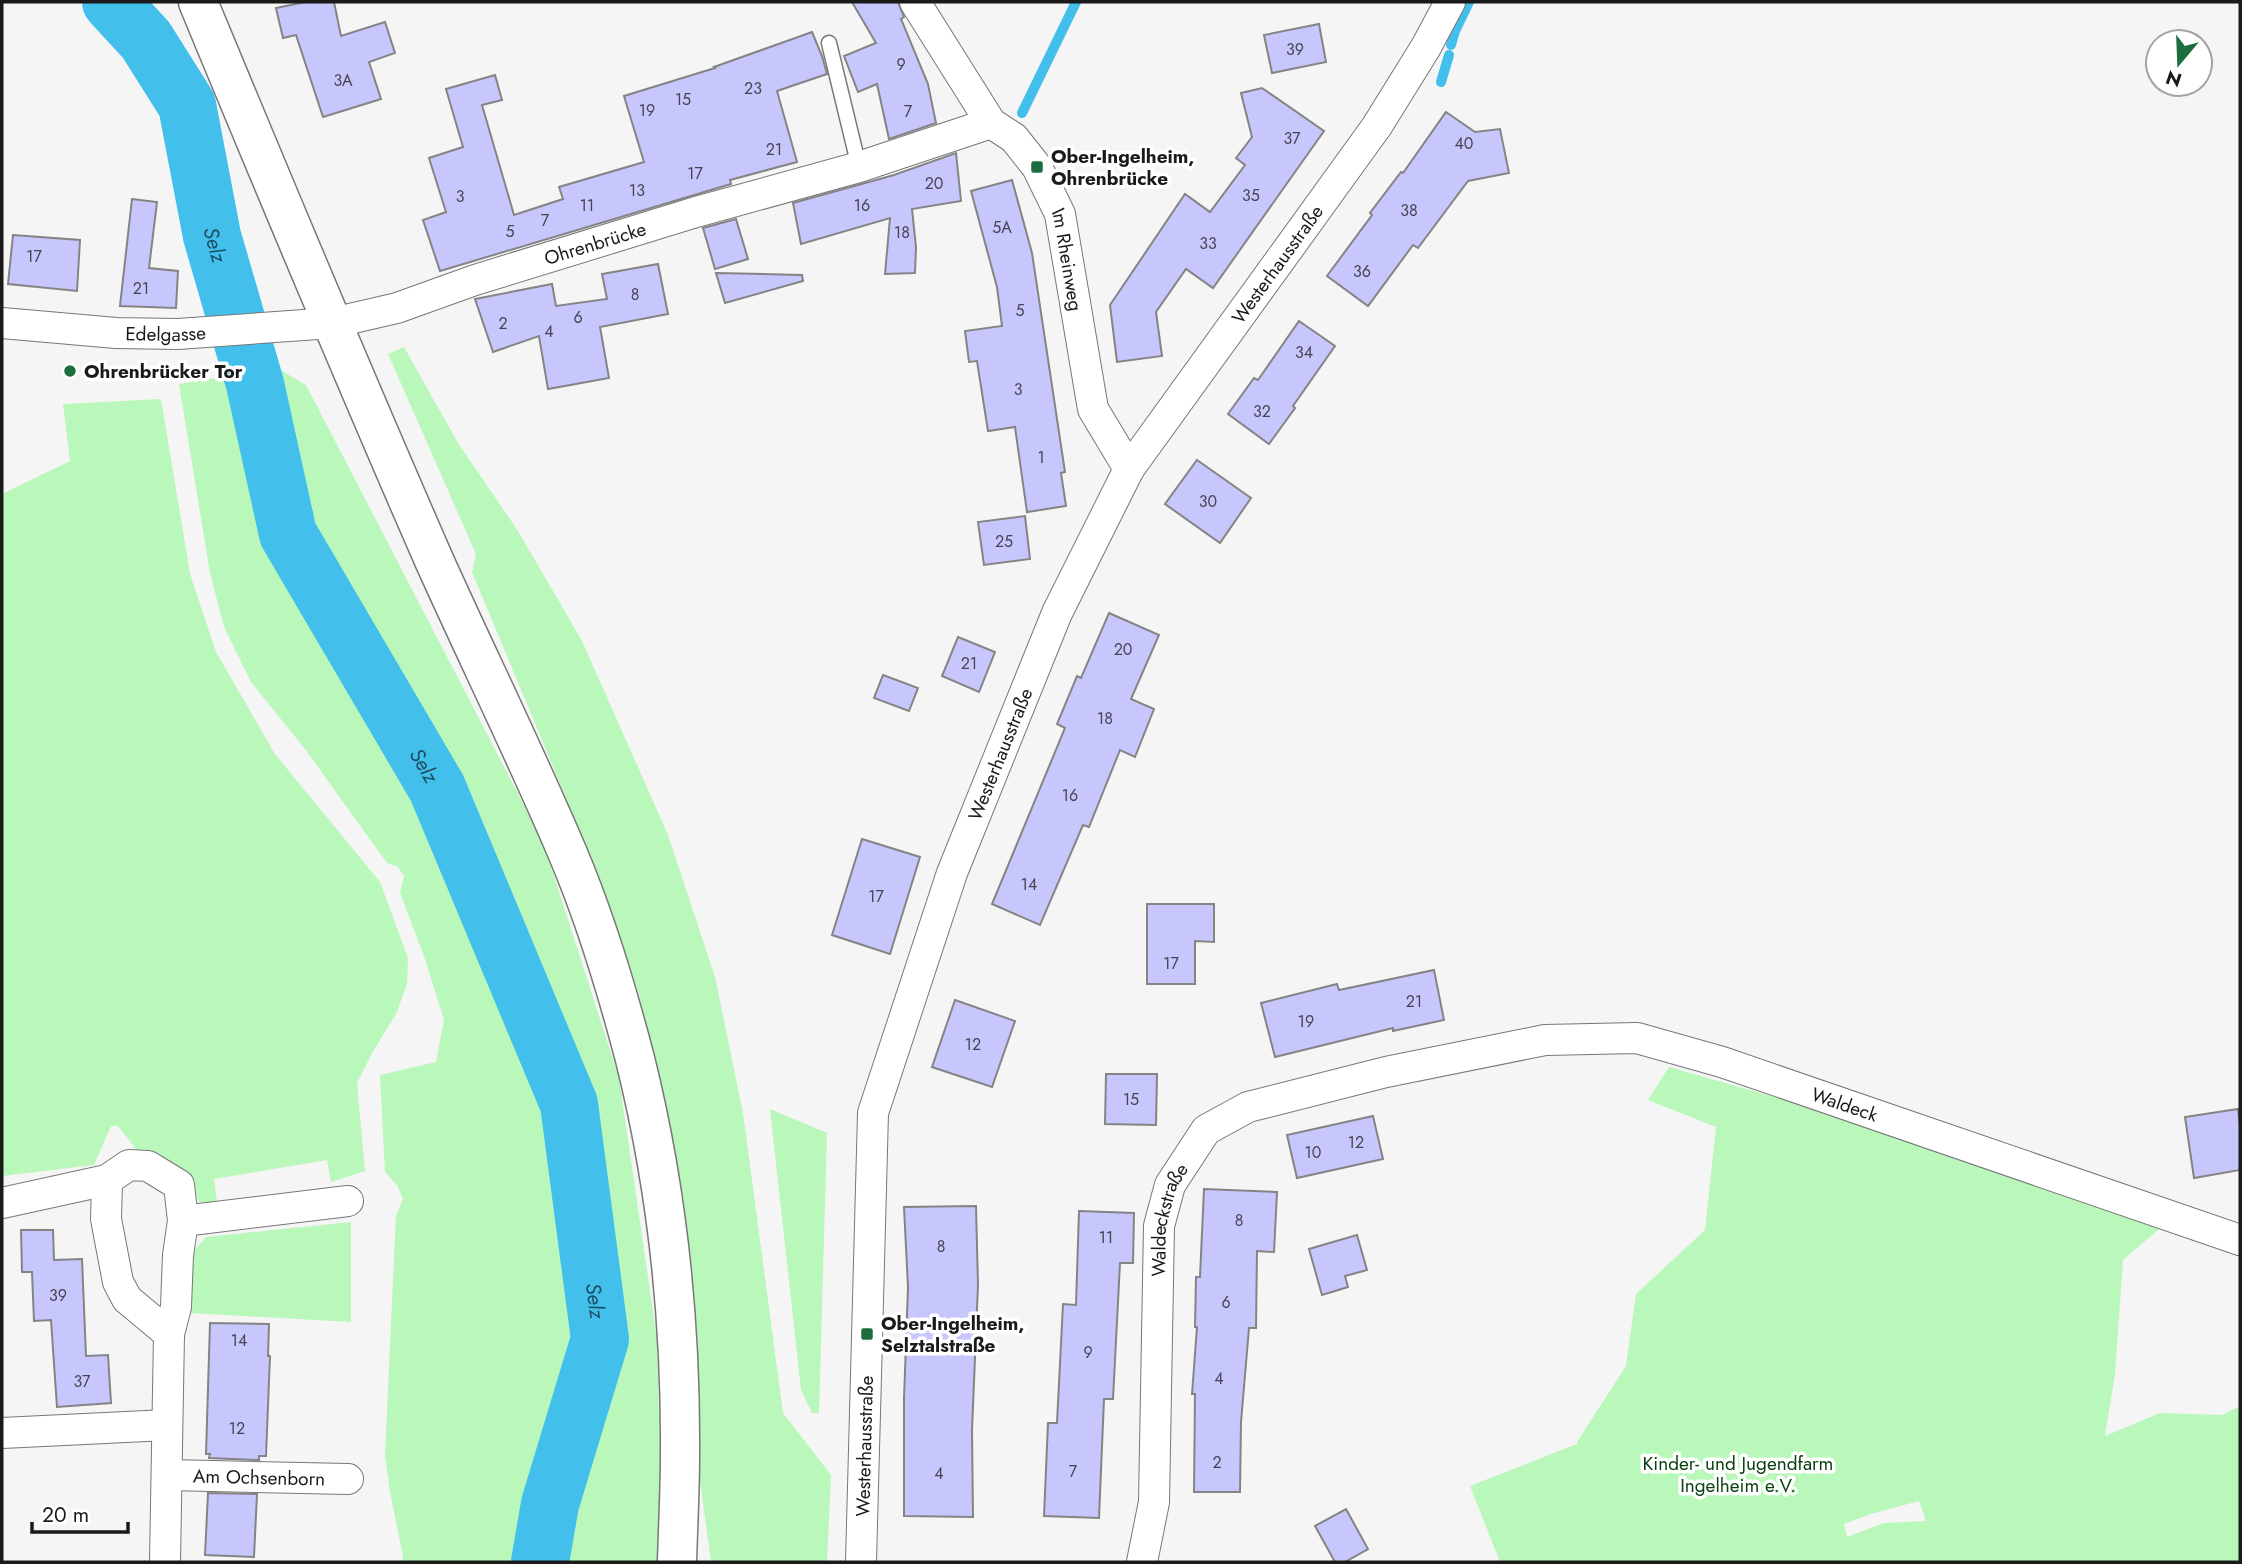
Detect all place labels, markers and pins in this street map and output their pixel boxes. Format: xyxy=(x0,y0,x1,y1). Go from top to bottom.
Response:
place label: Ober-Ingelheim, Ohrenbrücke xyxy=(1051,143,1195,192)
marker: Ober-Ingelheim, Ohrenbrücke xyxy=(1029,159,1045,175)
place label: Ohrenbrücker Tor xyxy=(84,358,243,385)
marker: Ohrenbrücker Tor xyxy=(62,363,78,379)
place label: Ober-Ingelheim, Selztalstraße xyxy=(881,1310,1025,1359)
marker: Ober-Ingelheim, Selztalstraße xyxy=(859,1326,875,1342)

